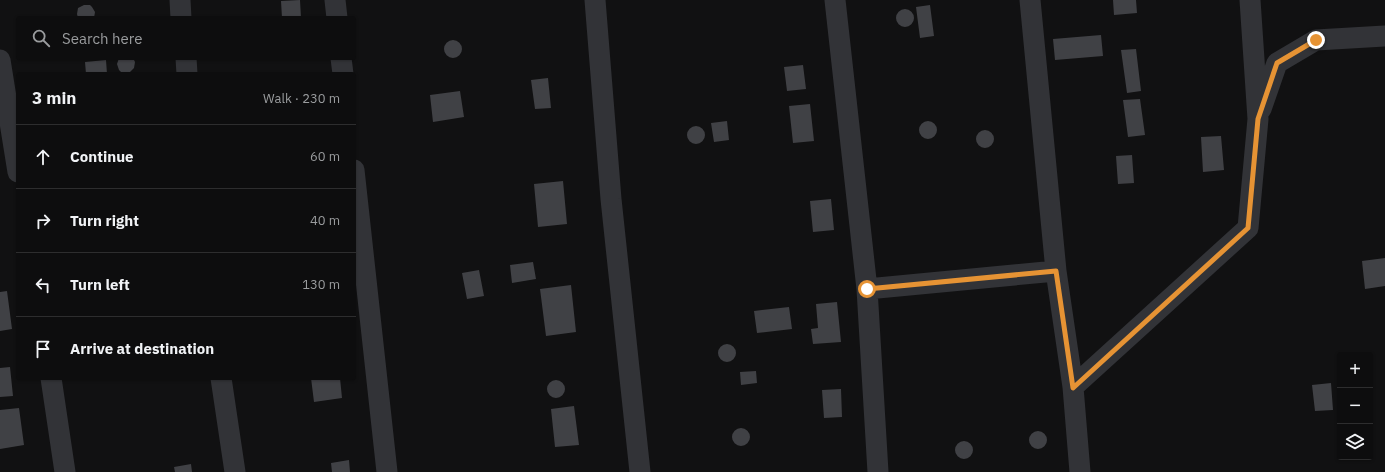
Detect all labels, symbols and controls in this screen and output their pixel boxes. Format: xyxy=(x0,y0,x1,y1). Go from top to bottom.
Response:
search box xyxy=(16,16,356,60)
icon: search xyxy=(30,27,52,49)
text: Search here xyxy=(62,29,142,48)
route end xyxy=(1307,31,1325,49)
text: 3 min xyxy=(32,87,76,109)
text: Walk · 230 m xyxy=(263,90,340,107)
icon: ahead xyxy=(32,146,54,168)
text: Continue xyxy=(70,147,134,166)
text: 60 m xyxy=(310,148,340,165)
icon: right xyxy=(32,210,54,232)
text: Turn right xyxy=(70,211,139,230)
text: 40 m xyxy=(310,212,340,229)
icon: left xyxy=(32,274,54,296)
text: Turn left xyxy=(70,275,130,294)
text: 130 m xyxy=(302,276,340,293)
route start xyxy=(858,280,876,298)
icon: arrive xyxy=(32,338,54,360)
text: Arrive at destination xyxy=(70,339,214,358)
map controls xyxy=(1337,352,1373,460)
button: + xyxy=(1337,352,1373,388)
button: − xyxy=(1337,388,1373,424)
button: layers xyxy=(1337,424,1373,460)

